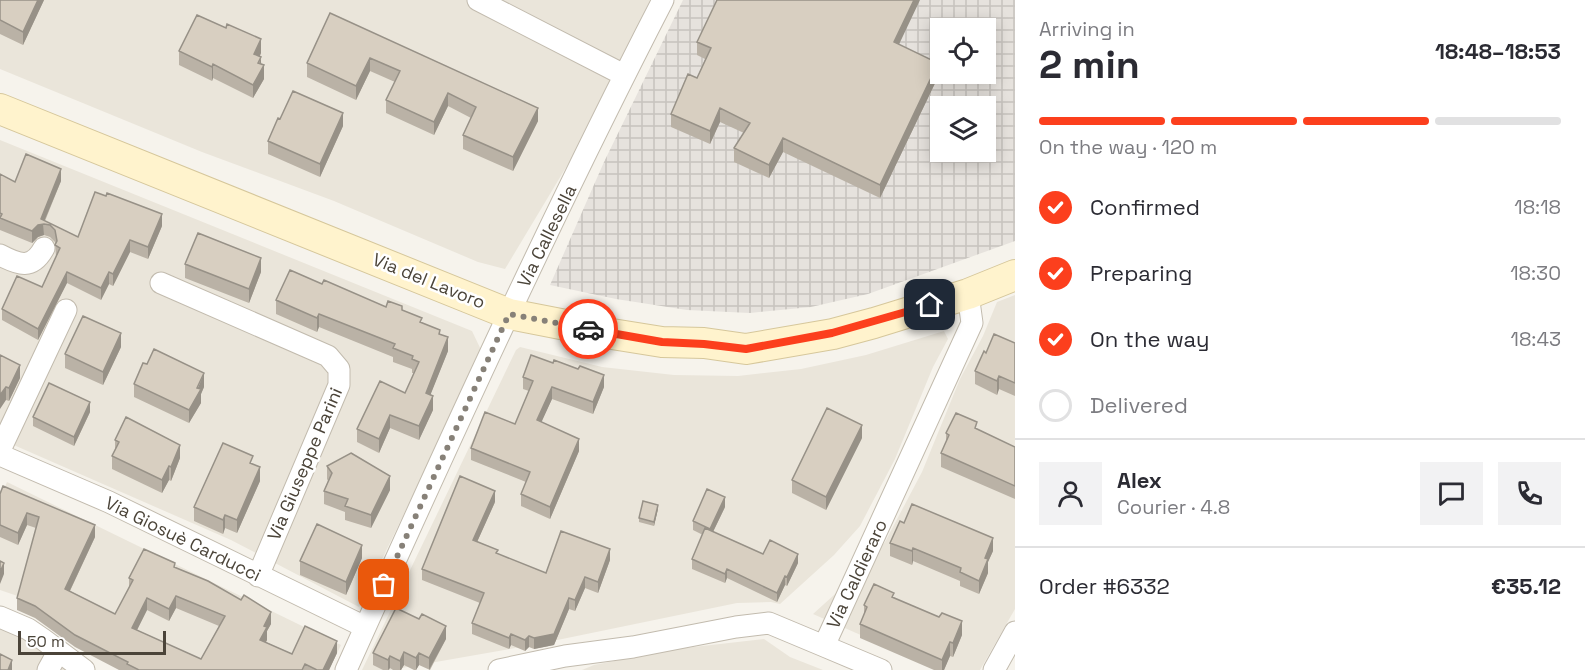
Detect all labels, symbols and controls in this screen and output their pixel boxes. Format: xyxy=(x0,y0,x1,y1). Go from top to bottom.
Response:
text: Arriving in xyxy=(1039,16,1135,42)
map controls xyxy=(930,18,996,162)
button: locate xyxy=(930,18,996,84)
text: 18:48–18:53 xyxy=(1435,37,1561,65)
text: 2 min xyxy=(1039,40,1140,89)
button: layers xyxy=(930,96,996,162)
text: On the way · 120 m xyxy=(1039,134,1217,160)
street label: Via Callesella xyxy=(512,181,581,291)
icon: check xyxy=(1039,191,1072,224)
text: Confirmed xyxy=(1090,193,1200,221)
text: 18:18 xyxy=(1514,194,1561,220)
street label: Via del Lavoro xyxy=(369,247,489,314)
icon: check xyxy=(1039,257,1072,290)
text: Preparing xyxy=(1090,259,1192,287)
text: 18:30 xyxy=(1510,260,1561,286)
pin xyxy=(904,279,955,330)
icon: home xyxy=(913,288,946,321)
courier xyxy=(558,299,618,359)
icon: car xyxy=(572,313,605,346)
icon: check xyxy=(1039,323,1072,356)
text: On the way xyxy=(1090,325,1209,353)
text: 18:43 xyxy=(1511,326,1561,352)
street label: Via Giuseppe Parini xyxy=(262,384,347,544)
text: Delivered xyxy=(1090,391,1188,419)
button: person xyxy=(1039,462,1102,525)
button: chat xyxy=(1420,462,1483,525)
button: phone xyxy=(1498,462,1561,525)
text: Alex xyxy=(1117,466,1162,494)
street label: Via Giosuè Carducci xyxy=(101,491,265,586)
text: Courier · 4.8 xyxy=(1117,494,1230,520)
street label: Via Caldieraro xyxy=(821,515,892,632)
pin xyxy=(358,559,409,610)
icon: bag xyxy=(367,568,400,601)
text: Order #6332 xyxy=(1039,572,1170,600)
text: €35.12 xyxy=(1491,572,1561,600)
scale bar xyxy=(18,628,166,656)
text: 50 m xyxy=(27,631,65,652)

